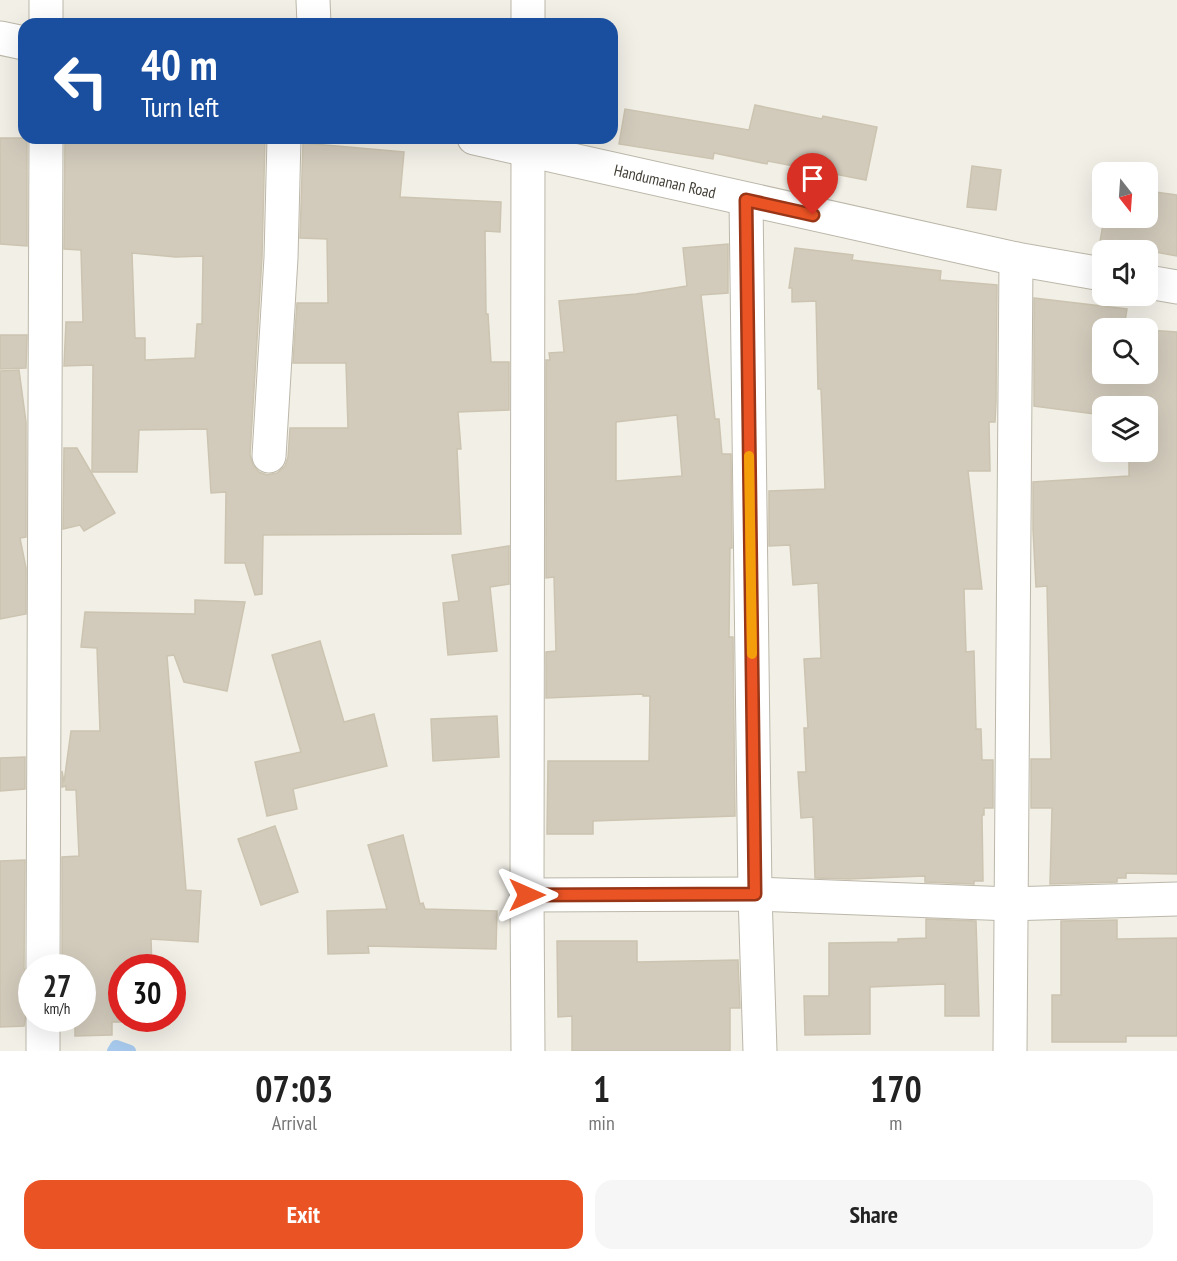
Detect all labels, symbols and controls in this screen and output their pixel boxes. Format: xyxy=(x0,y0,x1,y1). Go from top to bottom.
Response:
text: 40 m xyxy=(141,37,218,92)
icon: left xyxy=(42,42,120,120)
text: Turn left xyxy=(141,90,219,124)
pin xyxy=(787,153,838,215)
street label: Handumanan Road xyxy=(612,160,718,202)
icon: arrive xyxy=(796,162,829,195)
north arrow xyxy=(1092,162,1158,228)
map controls xyxy=(1092,162,1158,462)
button: sound xyxy=(1092,240,1158,306)
button: search xyxy=(1092,318,1158,384)
button: layers xyxy=(1092,396,1158,462)
position arrow xyxy=(495,863,559,927)
speed limit sign: 30 xyxy=(108,954,186,1032)
text: 27 xyxy=(43,966,71,1005)
text: km/h xyxy=(44,999,70,1018)
text: 07:03 xyxy=(255,1065,333,1112)
text: 1 xyxy=(593,1065,610,1112)
text: 170 xyxy=(870,1065,922,1112)
text: Arrival xyxy=(272,1110,317,1136)
text: min xyxy=(589,1110,615,1136)
text: m xyxy=(889,1110,902,1136)
button: Exit xyxy=(24,1180,583,1249)
button: Share xyxy=(595,1180,1153,1249)

